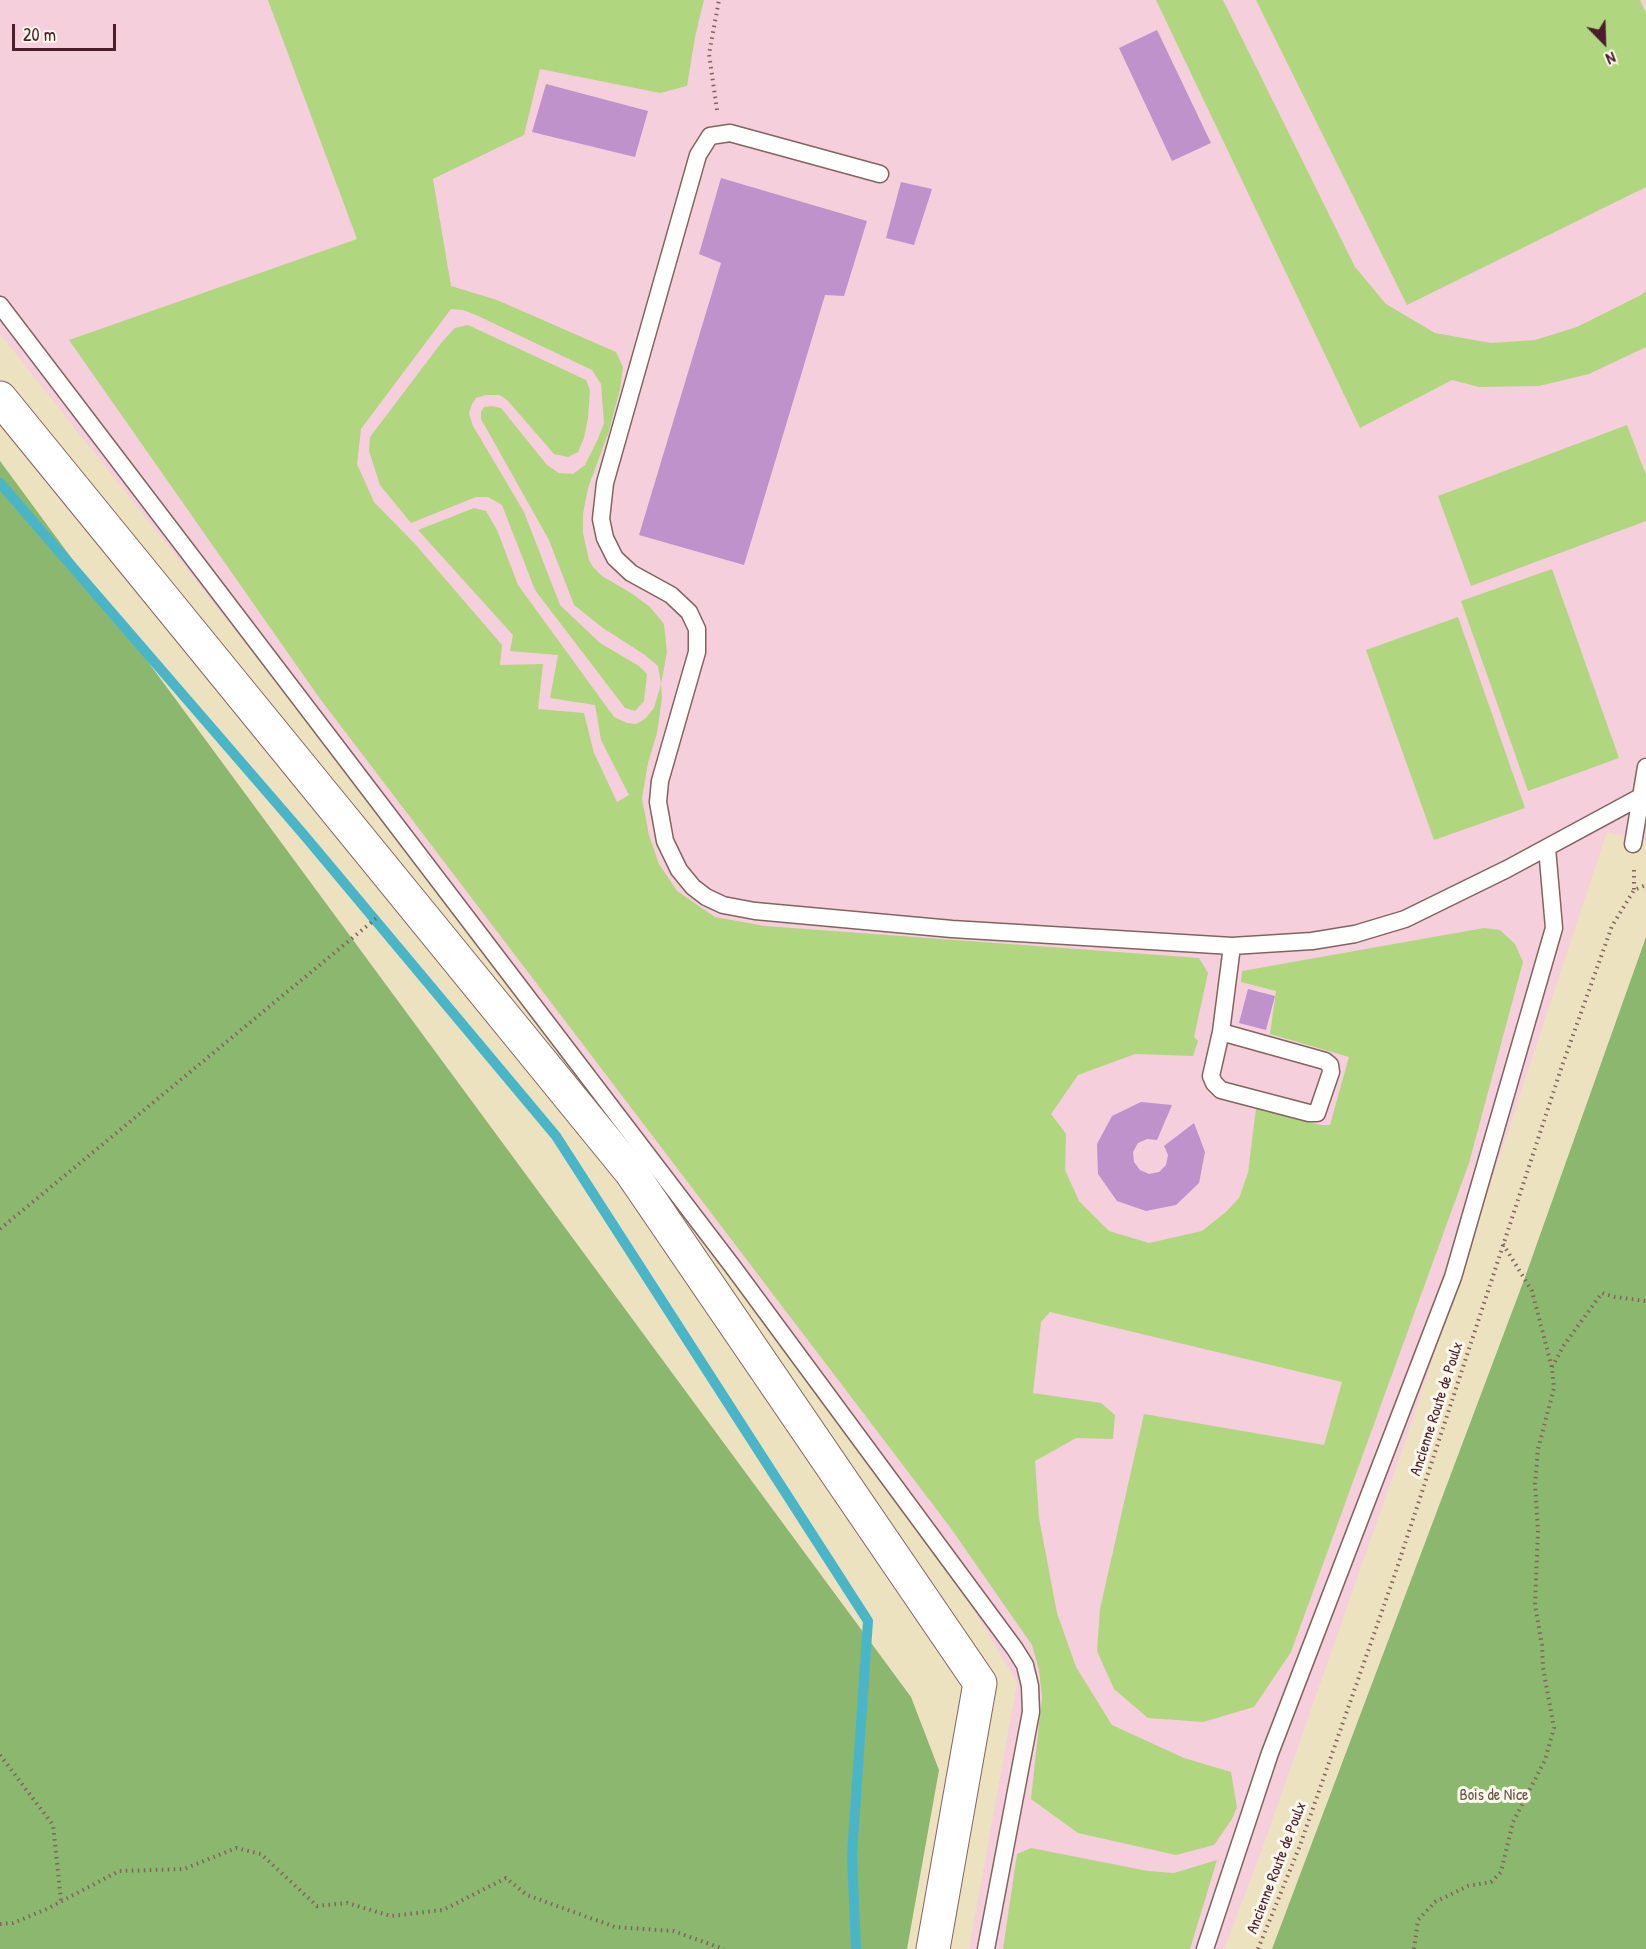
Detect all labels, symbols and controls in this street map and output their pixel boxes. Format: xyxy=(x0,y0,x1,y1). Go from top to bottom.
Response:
scale bar xyxy=(15,12,118,50)
north arrow xyxy=(1574,12,1634,72)
text: 20 m xyxy=(23,22,56,47)
text: N xyxy=(1603,47,1619,70)
street label: Ancienne Route de Poulx xyxy=(1406,1340,1468,1478)
park label: Bois de Nice xyxy=(1460,1786,1528,1806)
street label: Ancienne Route de Poulx xyxy=(1243,1799,1311,1937)

